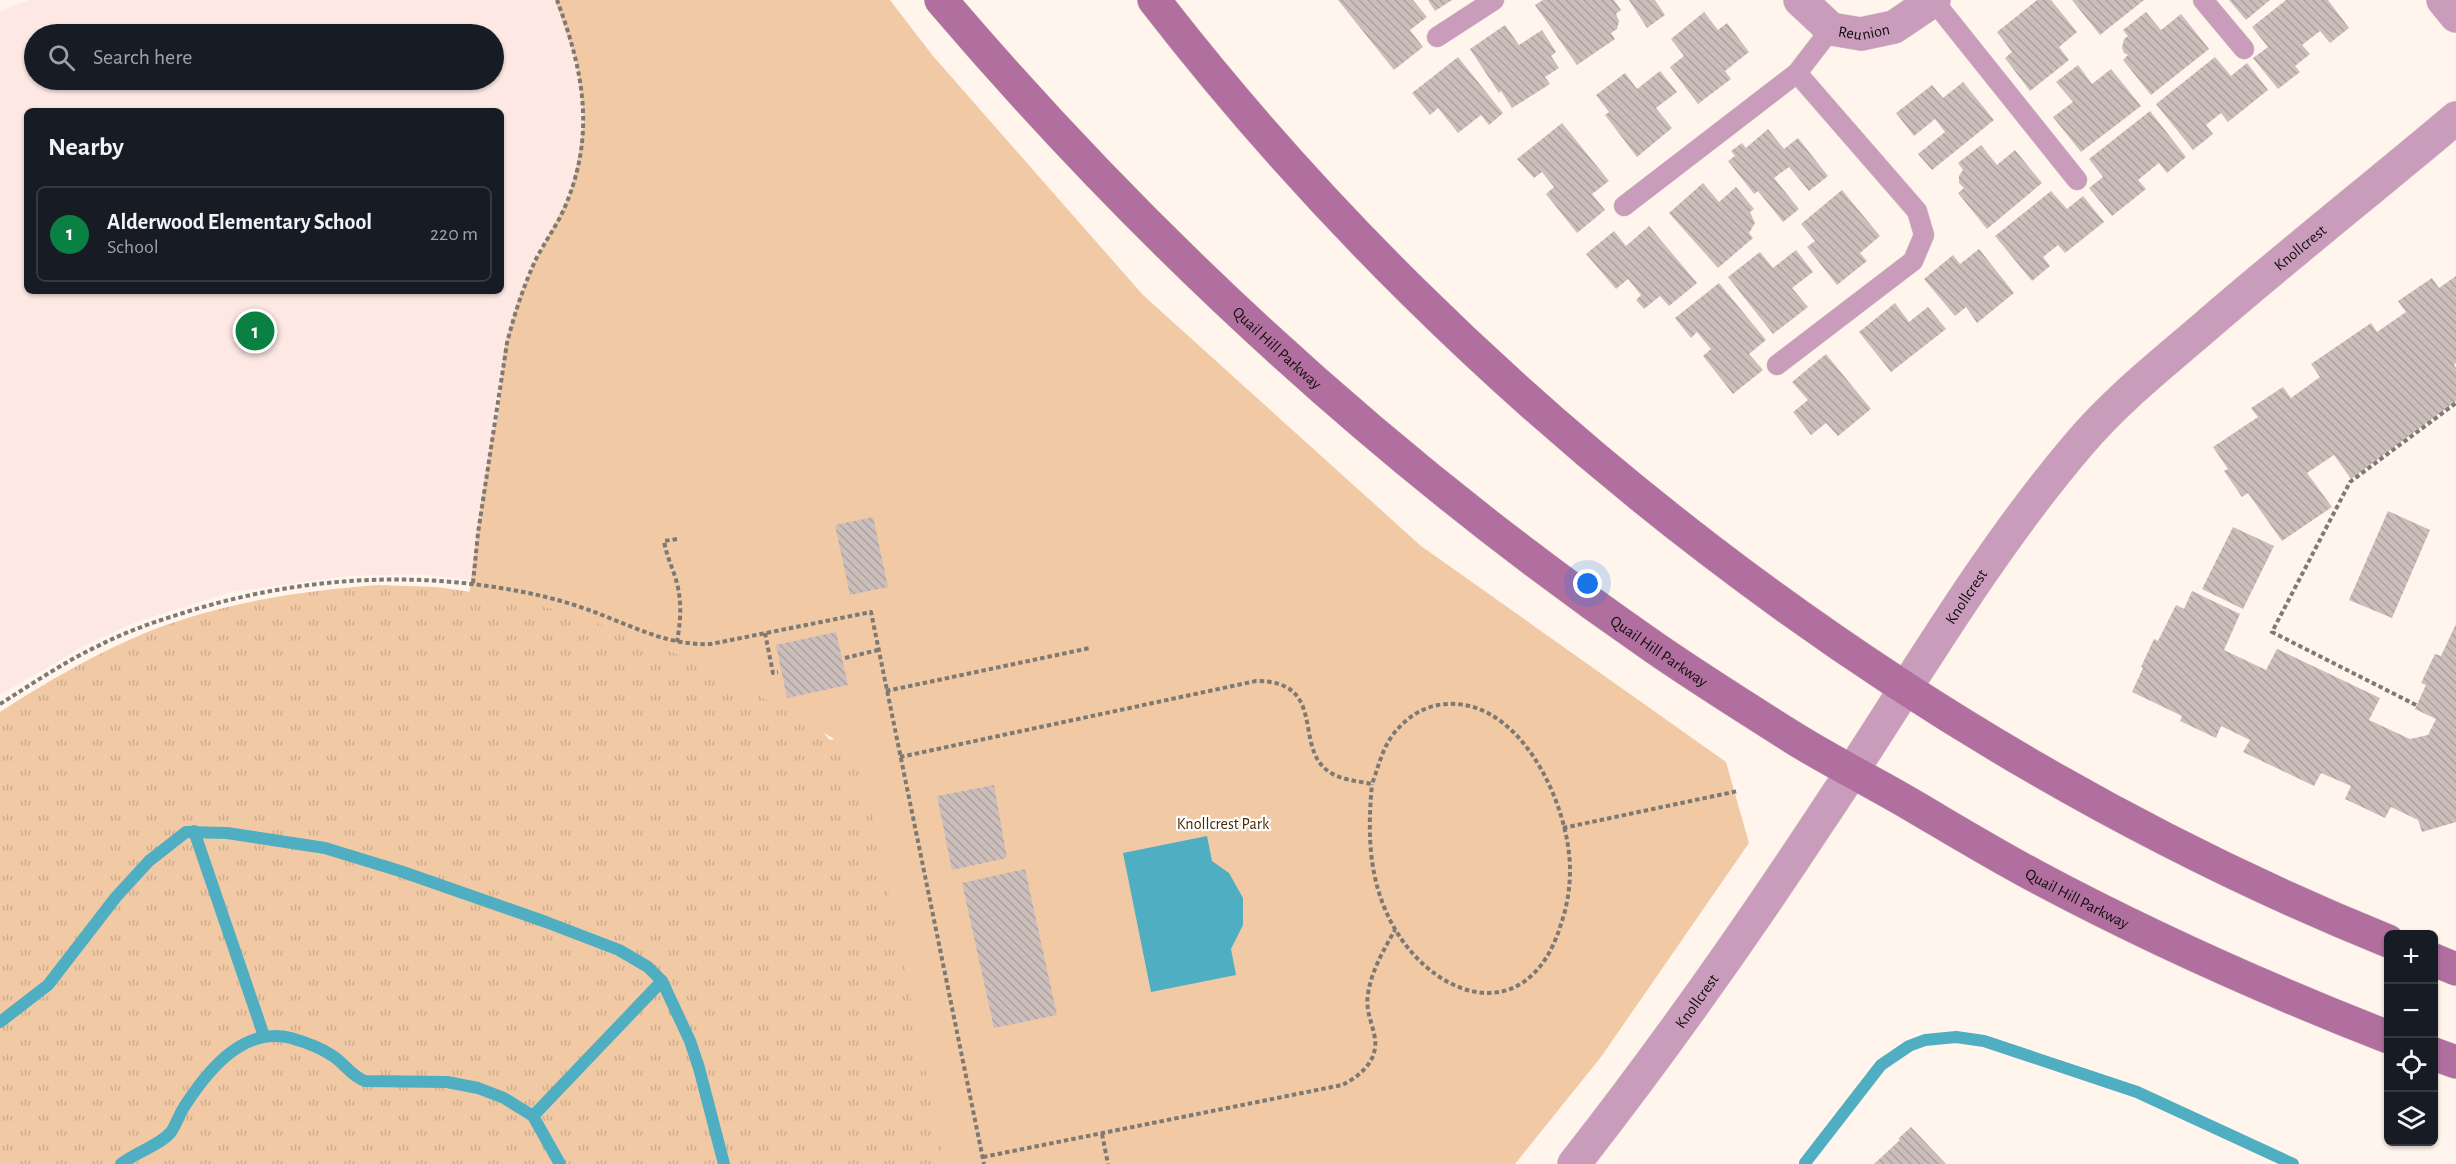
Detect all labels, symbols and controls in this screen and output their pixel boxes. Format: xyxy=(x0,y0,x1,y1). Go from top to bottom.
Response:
street label: Reunion xyxy=(1837,21,1891,43)
search box xyxy=(24,24,504,90)
icon: search xyxy=(45,41,78,74)
text: Search here xyxy=(93,46,192,68)
text: Nearby xyxy=(48,134,124,160)
text: Alderwood Elementary School xyxy=(107,211,372,233)
street label: Knollcrest xyxy=(2271,222,2329,274)
text: 1 xyxy=(66,224,73,244)
text: 220 m xyxy=(430,224,478,244)
text: School xyxy=(107,237,159,257)
street label: Quail Hill Parkway xyxy=(1229,304,1325,393)
pin: 1 xyxy=(236,308,274,354)
street label: Knollcrest xyxy=(1942,566,1990,627)
your location xyxy=(1573,569,1602,598)
street label: Quail Hill Parkway xyxy=(1607,613,1711,691)
park label: Knollcrest Park xyxy=(1177,816,1270,832)
street label: Quail Hill Parkway xyxy=(2022,865,2131,933)
map controls xyxy=(2384,930,2438,1146)
button: + xyxy=(2384,930,2438,984)
street label: Knollcrest xyxy=(1672,971,1722,1031)
button: − xyxy=(2384,984,2438,1038)
button: locate xyxy=(2384,1038,2438,1092)
button: layers xyxy=(2384,1092,2438,1146)

